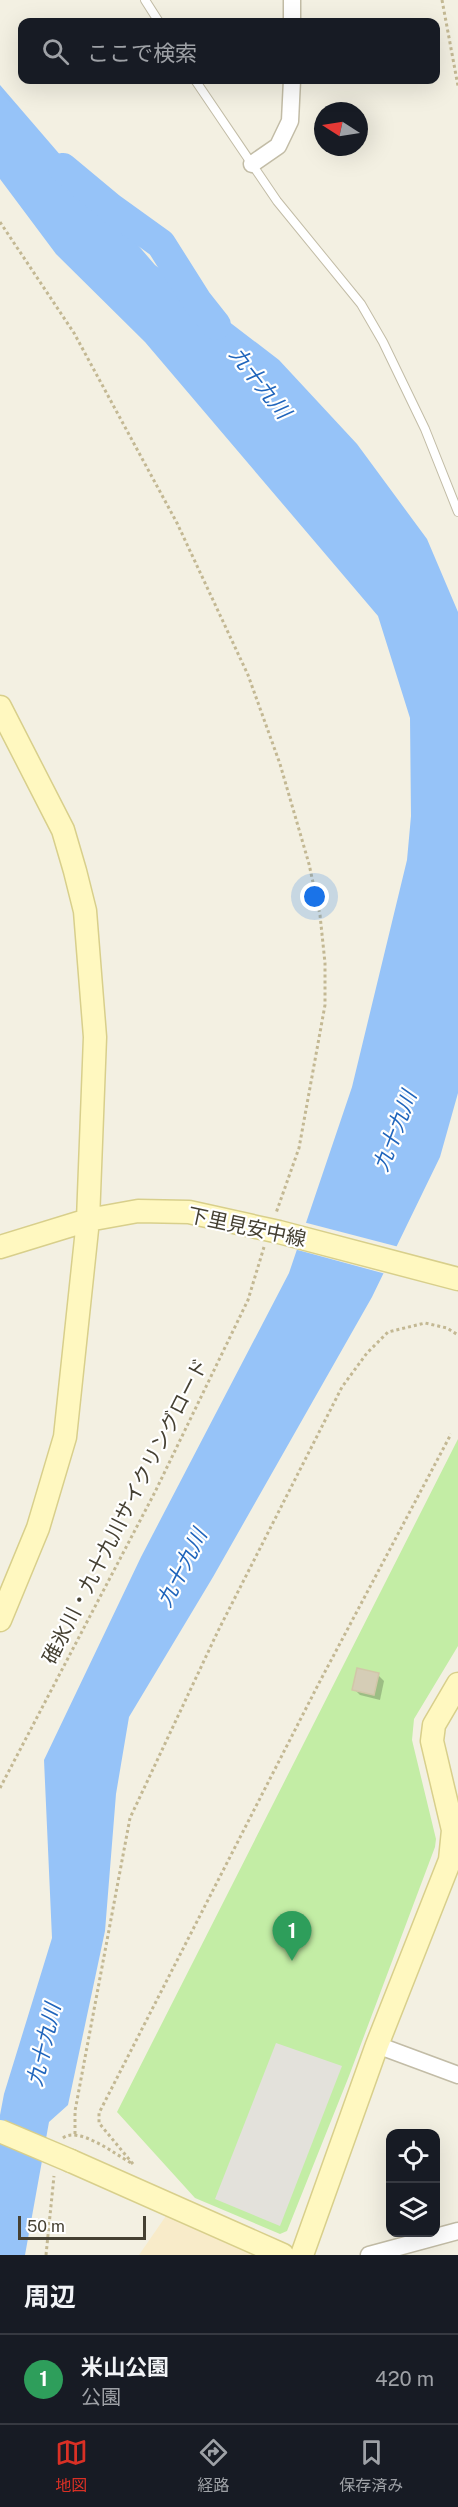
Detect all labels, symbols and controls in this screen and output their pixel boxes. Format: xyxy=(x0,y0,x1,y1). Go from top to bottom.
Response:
search box xyxy=(18,18,440,84)
icon: search xyxy=(39,35,72,68)
text: ここで検索 xyxy=(87,40,197,66)
north arrow xyxy=(314,102,368,156)
water label: 九十九川 xyxy=(225,342,297,425)
your location xyxy=(300,882,329,911)
water label: 九十九川 xyxy=(368,1085,422,1175)
street label: 下里見安中線 xyxy=(186,1203,308,1251)
street label: 碓氷川・九十九川サイクリングロード xyxy=(37,1354,213,1668)
water label: 九十九川 xyxy=(152,1525,212,1611)
pin: 1 xyxy=(272,1912,312,1961)
water label: 九十九川 xyxy=(22,1999,66,2089)
map controls xyxy=(386,2129,440,2237)
button: locate xyxy=(386,2129,440,2183)
button: layers xyxy=(386,2183,440,2237)
scale bar xyxy=(18,2213,146,2240)
text: 50 m xyxy=(27,2217,65,2236)
text: 周辺 xyxy=(24,2281,76,2312)
text: 米山公園 xyxy=(81,2354,169,2380)
text: 1 xyxy=(39,2367,48,2391)
text: 420 m xyxy=(375,2367,434,2391)
text: 公園 xyxy=(81,2385,121,2409)
tab: 地図 xyxy=(55,2436,88,2496)
tab: 経路 xyxy=(197,2436,230,2496)
tab: 保存済み xyxy=(339,2436,403,2496)

